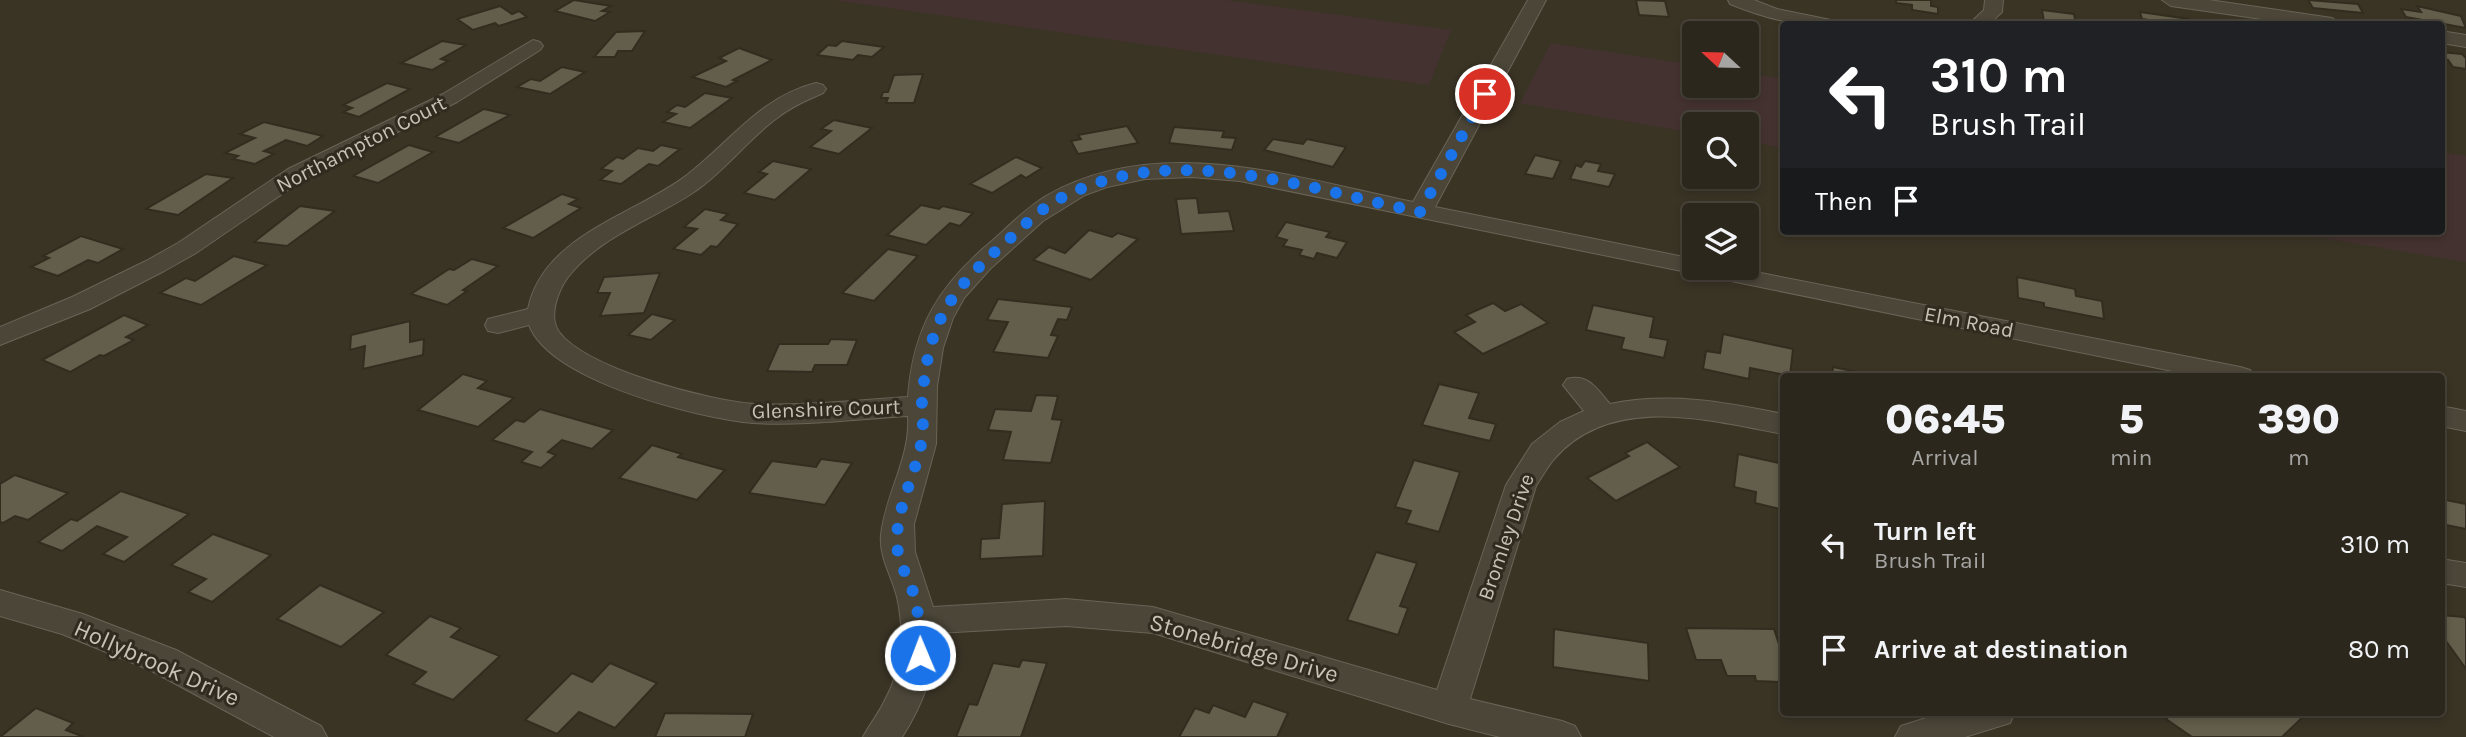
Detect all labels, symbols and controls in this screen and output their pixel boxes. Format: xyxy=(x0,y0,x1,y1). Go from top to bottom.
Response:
north arrow xyxy=(1682,21,1759,98)
map controls xyxy=(1682,21,1759,280)
text: 310 m xyxy=(1930,47,2068,104)
icon: left xyxy=(1815,49,1906,140)
pin xyxy=(1455,64,1515,124)
icon: arrive xyxy=(1466,75,1504,113)
street label: Northampton Court xyxy=(272,91,450,197)
text: Brush Trail xyxy=(1930,106,2086,143)
button: search xyxy=(1682,112,1759,189)
icon: arrive xyxy=(1887,182,1925,220)
text: Then xyxy=(1815,186,1873,217)
button: layers xyxy=(1682,203,1759,280)
street label: Elm Road xyxy=(1922,302,2016,342)
street label: Glenshire Court xyxy=(751,394,901,424)
text: 06:45 xyxy=(1885,394,2005,444)
text: 5 xyxy=(2119,394,2144,444)
text: 390 xyxy=(2257,394,2340,444)
text: Arrival xyxy=(1911,444,1979,471)
text: min xyxy=(2110,444,2152,471)
text: m xyxy=(2288,444,2309,471)
street label: Bromley Drive xyxy=(1473,471,1539,603)
text: Turn left xyxy=(1874,516,1976,547)
icon: left xyxy=(1815,526,1853,564)
text: 310 m xyxy=(2340,529,2410,560)
text: Brush Trail xyxy=(1874,547,1986,574)
street label: Stonebridge Drive xyxy=(1146,608,1342,688)
street label: Hollybrook Drive xyxy=(70,614,244,712)
position arrow xyxy=(883,618,957,692)
icon: arrive xyxy=(1815,631,1853,669)
text: Arrive at destination xyxy=(1874,634,2128,665)
text: 80 m xyxy=(2348,634,2410,665)

